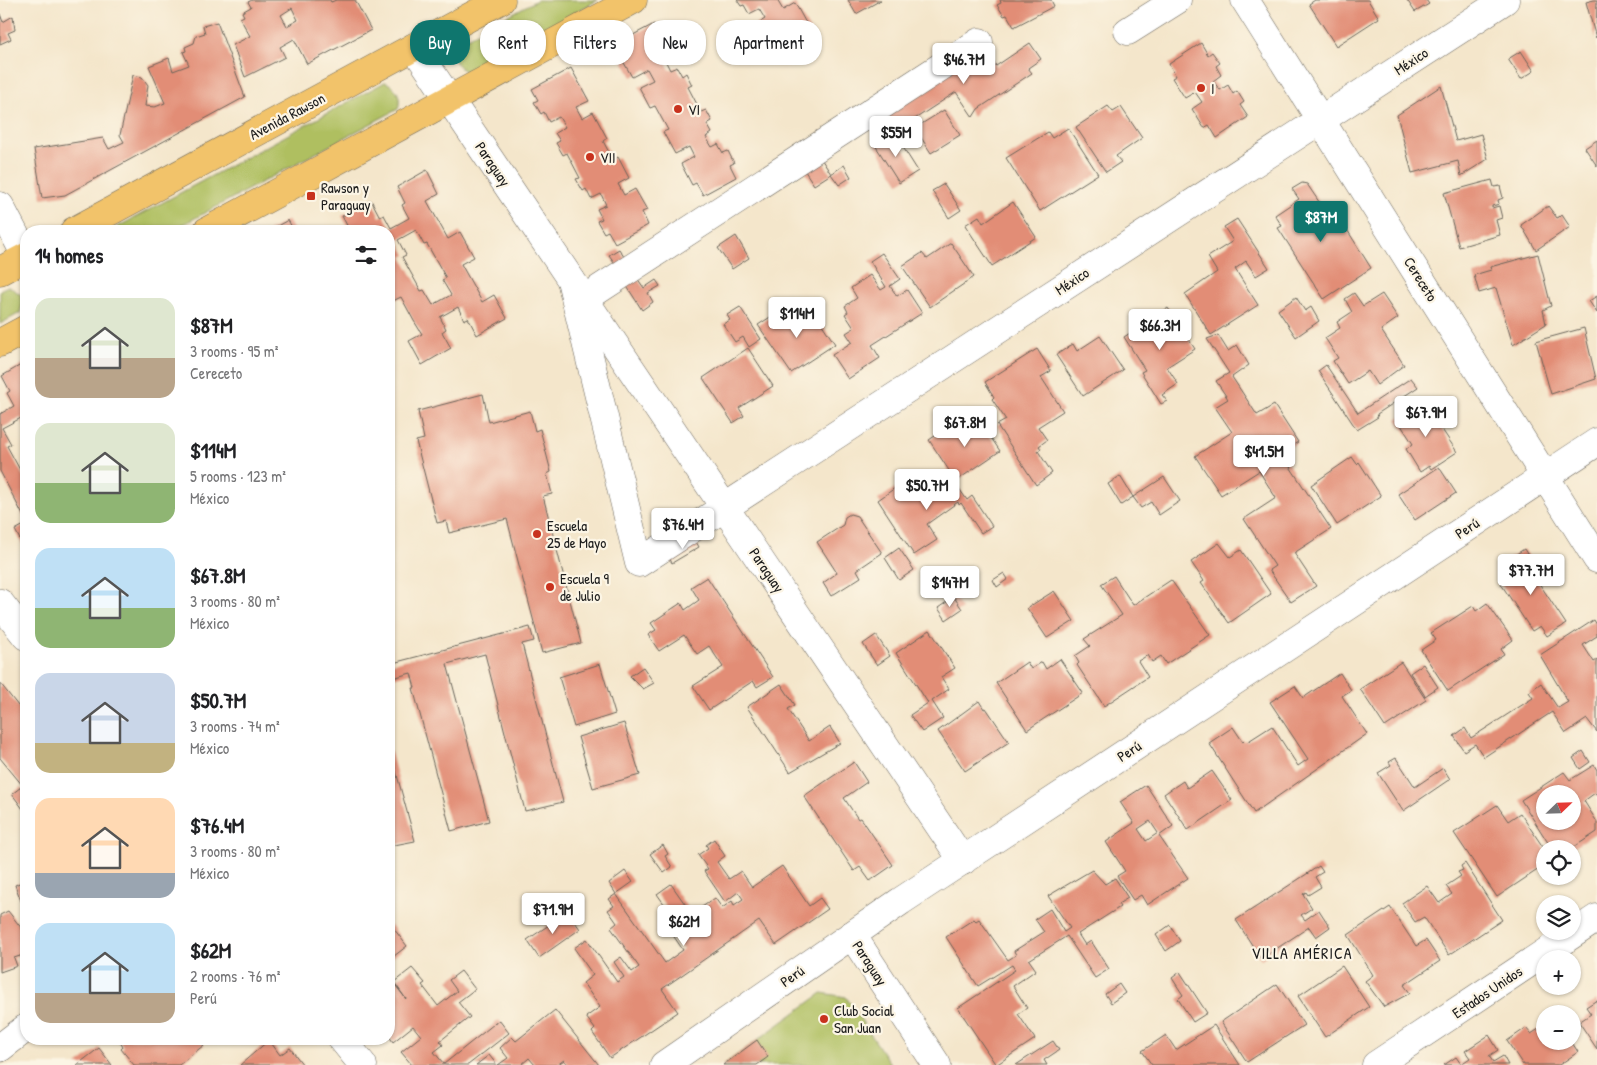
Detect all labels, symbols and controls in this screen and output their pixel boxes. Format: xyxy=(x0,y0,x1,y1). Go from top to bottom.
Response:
chip: Buy xyxy=(410,20,470,65)
chip: Rent xyxy=(480,20,546,65)
chip: Filters xyxy=(556,20,634,65)
chip: New xyxy=(644,20,706,65)
chip: Apartment xyxy=(716,20,822,65)
pin: $46.7M xyxy=(923,42,1005,85)
street label: México xyxy=(1390,42,1432,80)
text: $46.7M xyxy=(943,48,985,70)
place label: I xyxy=(1211,78,1215,99)
marker: I xyxy=(1195,82,1207,94)
street label: Avenida Rawson xyxy=(245,87,329,145)
place label: VI xyxy=(688,99,700,120)
marker: VI xyxy=(672,103,684,115)
pin: $55M xyxy=(866,116,926,158)
text: $55M xyxy=(880,121,912,143)
street label: Paraguay xyxy=(470,138,516,190)
place label: VII xyxy=(600,147,615,168)
marker: VII xyxy=(584,151,596,163)
place label: Rawson y Paraguay xyxy=(321,177,371,215)
marker: Rawson y Paraguay xyxy=(305,190,317,202)
pin: $87M xyxy=(1291,200,1351,243)
text: $87M xyxy=(1305,206,1337,228)
text: 14 homes xyxy=(35,241,103,270)
icon: filters xyxy=(352,241,380,269)
street label: Cereceto xyxy=(1399,253,1443,305)
street label: México xyxy=(1051,262,1093,300)
pin: $114M xyxy=(762,296,832,339)
text: $114M xyxy=(779,302,815,324)
pin: $66.3M xyxy=(1119,308,1201,351)
text: $87M xyxy=(190,311,233,340)
text: $66.3M xyxy=(1140,314,1181,336)
icon: home xyxy=(75,318,135,378)
text: 3 rooms · 95 m² xyxy=(190,340,278,362)
text: Cereceto xyxy=(190,362,242,384)
pin: $67.9M xyxy=(1385,396,1467,438)
text: $67.9M xyxy=(1405,401,1447,423)
pin: $67.8M xyxy=(924,406,1006,448)
text: $67.8M xyxy=(944,411,986,433)
pin: $41.5M xyxy=(1223,434,1305,477)
text: $114M xyxy=(190,436,236,465)
text: $41.5M xyxy=(1244,440,1284,462)
icon: home xyxy=(75,443,135,503)
text: 5 rooms · 123 m² xyxy=(190,465,286,487)
pin: $50.7M xyxy=(886,468,968,511)
text: $50.7M xyxy=(906,474,948,496)
text: México xyxy=(190,487,229,509)
pin: $76.4M xyxy=(642,508,724,550)
street label: Perú xyxy=(1451,512,1483,544)
text: $76.4M xyxy=(662,513,704,535)
place label: Escuela 25 de Mayo xyxy=(547,515,606,553)
marker: Escuela 25 de Mayo xyxy=(531,528,543,540)
street label: Paraguay xyxy=(744,544,790,596)
pin: $77.7M xyxy=(1490,554,1572,596)
text: $77.7M xyxy=(1509,559,1553,581)
text: $67.8M xyxy=(190,561,246,590)
pin: $147M xyxy=(915,566,985,608)
icon: home xyxy=(75,568,135,628)
place label: Escuela 9 de Julio xyxy=(560,568,610,606)
text: $147M xyxy=(931,571,969,593)
marker: Escuela 9 de Julio xyxy=(544,581,556,593)
text: 3 rooms · 80 m² xyxy=(190,590,280,612)
text: México xyxy=(190,612,229,634)
text: $50.7M xyxy=(190,686,246,715)
icon: home xyxy=(75,693,135,753)
text: 3 rooms · 74 m² xyxy=(190,715,280,737)
street label: Perú xyxy=(1113,735,1145,767)
text: México xyxy=(190,737,229,759)
north arrow xyxy=(1536,785,1581,830)
map controls xyxy=(1536,785,1581,1050)
text: $76.4M xyxy=(190,811,244,840)
icon: home xyxy=(75,818,135,878)
text: 3 rooms · 80 m² xyxy=(190,840,280,862)
button: locate xyxy=(1536,840,1581,885)
text: México xyxy=(190,862,229,884)
pin: $71.9M xyxy=(512,892,594,935)
button: layers xyxy=(1536,895,1581,940)
text: $71.9M xyxy=(533,898,573,920)
pin: $62M xyxy=(654,904,714,947)
text: $62M xyxy=(668,910,700,932)
text: $62M xyxy=(190,936,231,965)
street label: Paraguay xyxy=(848,936,892,990)
district label: VILLA AMÉRICA xyxy=(1251,942,1353,964)
icon: home xyxy=(75,943,135,1003)
button: + xyxy=(1536,950,1581,995)
street label: Perú xyxy=(776,960,808,992)
street label: Estados Unidos xyxy=(1448,961,1526,1023)
text: 2 rooms · 76 m² xyxy=(190,965,280,987)
text: Perú xyxy=(190,987,217,1009)
place label: Club Social San Juan xyxy=(834,1000,894,1038)
button: − xyxy=(1536,1005,1581,1050)
marker: Club Social San Juan xyxy=(818,1013,830,1025)

